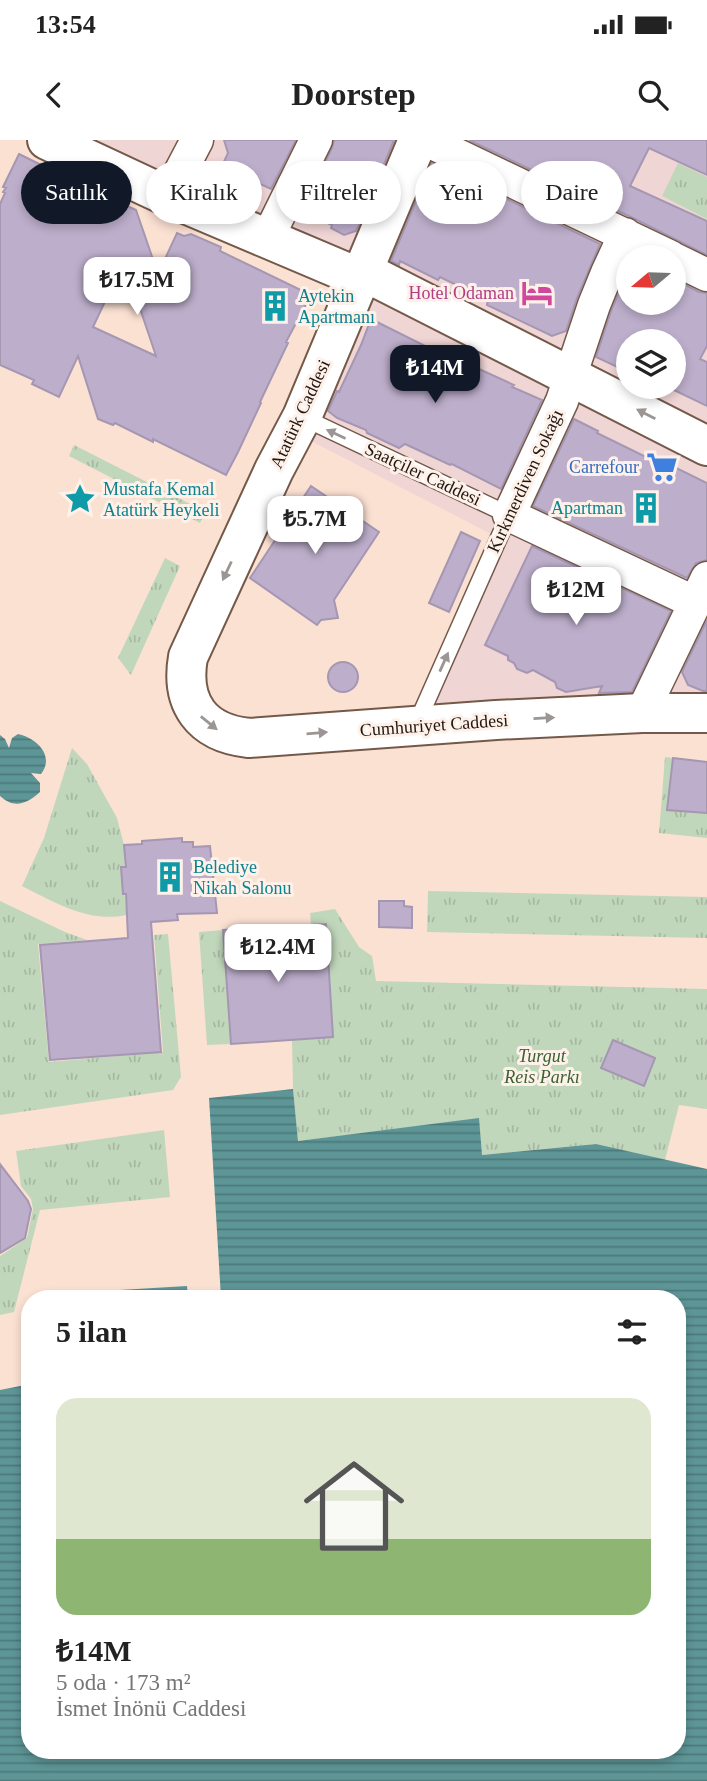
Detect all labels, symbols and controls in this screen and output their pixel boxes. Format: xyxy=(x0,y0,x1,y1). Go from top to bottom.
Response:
text: 13:54 xyxy=(35,10,96,39)
icon: back xyxy=(35,76,73,114)
text: Doorstep xyxy=(291,76,416,112)
icon: search xyxy=(634,76,672,114)
chip: Satılık xyxy=(21,161,132,224)
chip: Kiralık xyxy=(146,161,262,224)
chip: Filtreler xyxy=(276,161,401,224)
chip: Yeni xyxy=(415,161,507,224)
chip: Daire xyxy=(521,161,623,224)
north arrow xyxy=(616,245,686,315)
map controls xyxy=(616,245,686,399)
pin: ₺17.5M xyxy=(80,258,194,317)
text: ₺17.5M xyxy=(99,267,175,292)
hotel icon: Hotel Odaman xyxy=(520,276,554,310)
place label: Hotel Odaman xyxy=(409,283,514,303)
place label: Aytekin Apartmanı xyxy=(298,286,375,327)
building icon: Aytekin Apartmanı xyxy=(258,289,292,323)
button: layers xyxy=(616,329,686,399)
pin: ₺14M xyxy=(394,345,476,405)
text: ₺14M xyxy=(406,355,464,380)
street label: Atatürk Caddesi xyxy=(266,357,334,471)
street label: Kırkmerdiven Sokağı xyxy=(483,406,567,556)
one-way arrow xyxy=(636,409,656,420)
one-way arrow xyxy=(326,428,346,440)
street label: Saatçiler Caddesi xyxy=(362,438,484,510)
supermarket icon: Carrefour xyxy=(645,450,679,484)
place label: Carrefour xyxy=(569,457,639,477)
place label: Mustafa Kemal Atatürk Heykeli xyxy=(103,479,219,520)
place icon: Mustafa Kemal Atatürk Heykeli xyxy=(63,482,97,516)
building icon: Apartman xyxy=(629,491,663,525)
pin: ₺5.7M xyxy=(266,496,364,556)
place label: Apartman xyxy=(551,498,623,518)
text: ₺5.7M xyxy=(283,506,347,531)
one-way arrow xyxy=(221,561,233,581)
pin: ₺12M xyxy=(535,568,617,627)
text: ₺12M xyxy=(547,577,605,602)
one-way arrow xyxy=(439,652,450,673)
street label: Cumhuriyet Caddesi xyxy=(359,710,509,740)
one-way arrow xyxy=(533,713,555,724)
one-way arrow xyxy=(200,715,217,730)
one-way arrow xyxy=(306,727,328,738)
place label: Belediye Nikah Salonu xyxy=(193,857,292,898)
building icon: Belediye Nikah Salonu xyxy=(153,860,187,894)
pin: ₺12.4M xyxy=(221,924,335,984)
text: ₺12.4M xyxy=(240,934,316,959)
park label: Turgut Reis Parkı xyxy=(503,1046,580,1087)
icon: filters xyxy=(613,1313,651,1351)
text: 5 ilan xyxy=(56,1315,127,1348)
icon: home xyxy=(291,1443,417,1569)
text: ₺14M xyxy=(56,1634,131,1667)
text: 5 oda · 173 m² xyxy=(56,1670,191,1695)
text: İsmet İnönü Caddesi xyxy=(56,1696,246,1721)

